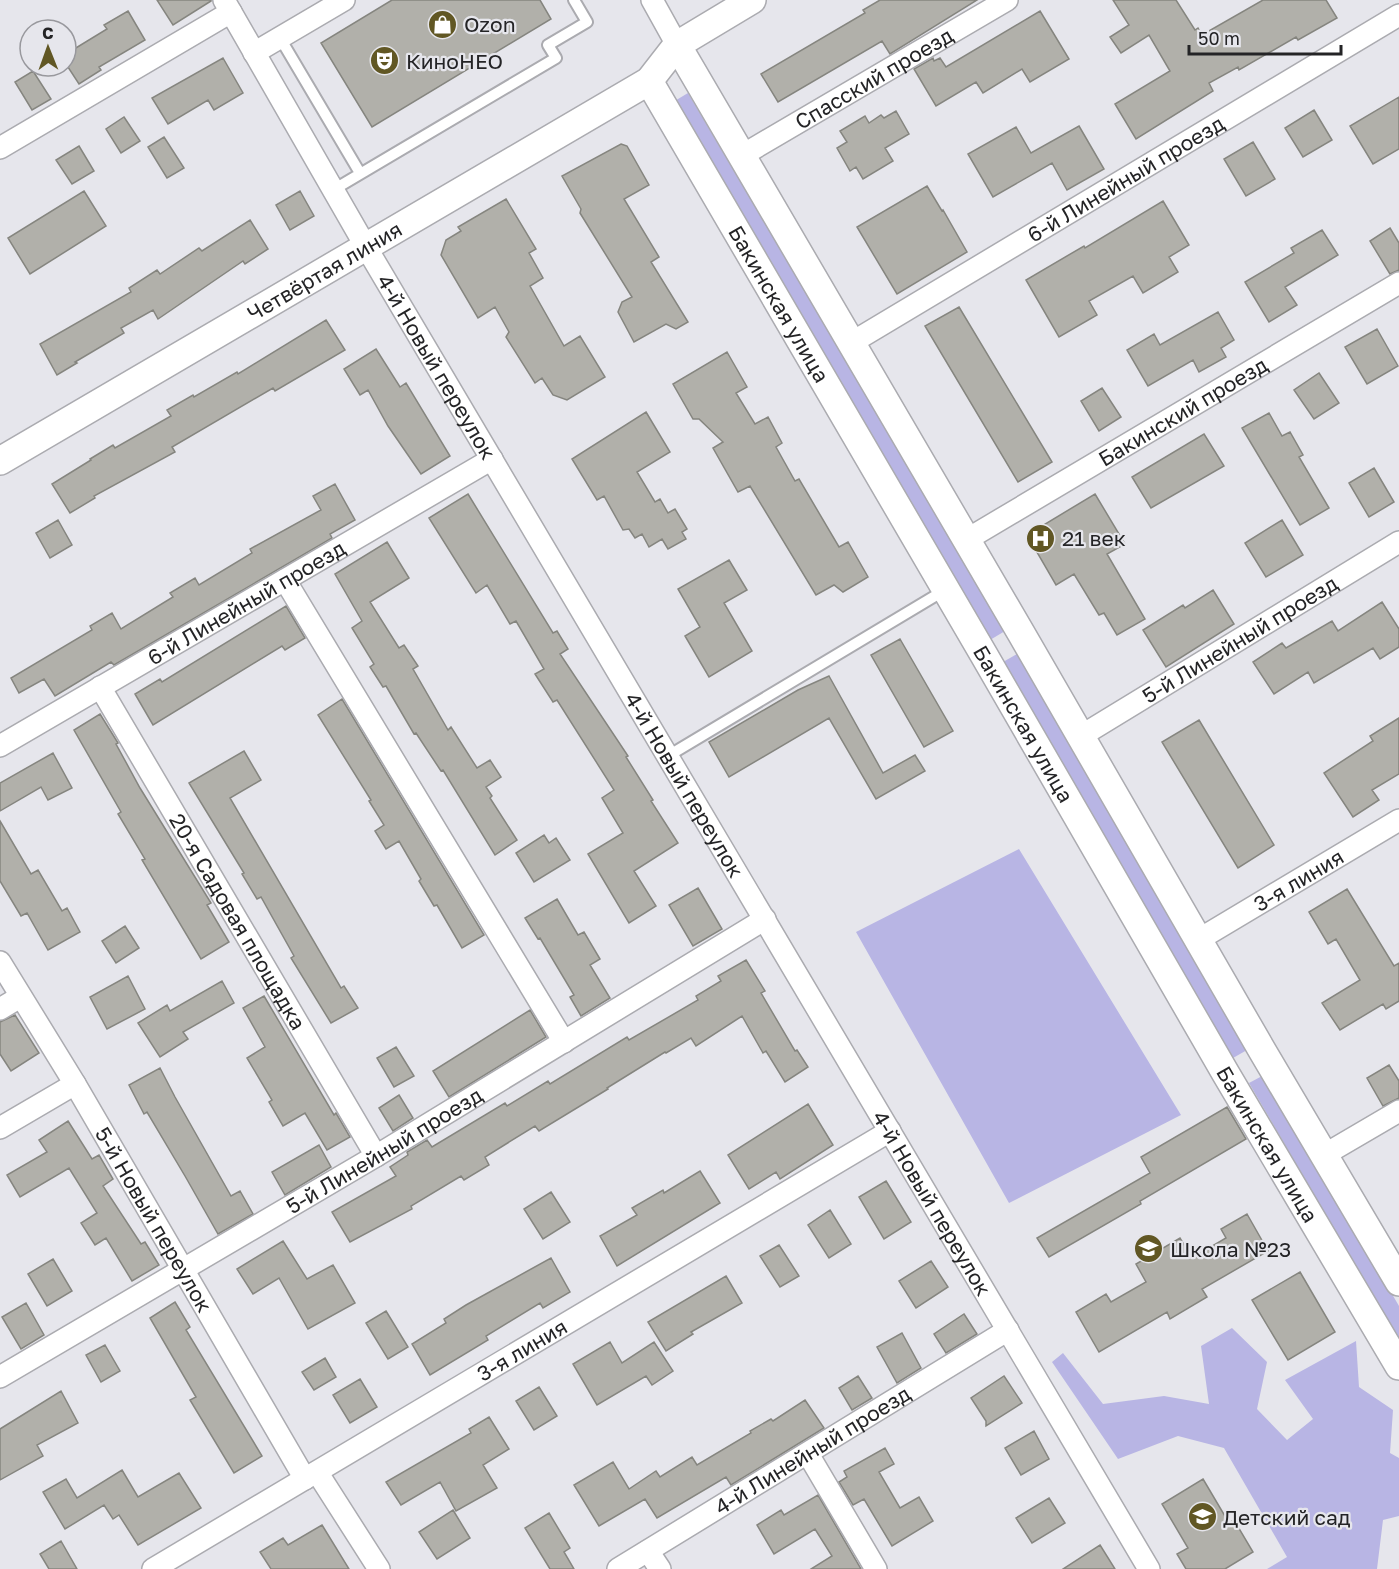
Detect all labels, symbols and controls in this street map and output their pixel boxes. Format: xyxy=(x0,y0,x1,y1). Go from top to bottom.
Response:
shop icon: Ozon xyxy=(427,8,459,40)
place label: Ozon xyxy=(464,11,516,37)
north arrow xyxy=(18,18,78,78)
scale bar xyxy=(1189,18,1340,56)
street label: Спасский проезд xyxy=(790,22,958,135)
text: С xyxy=(42,23,54,43)
text: 50 m xyxy=(1198,27,1240,49)
theatre icon: КиноНЕО xyxy=(369,45,401,77)
place label: КиноНЕО xyxy=(406,48,503,74)
street label: 6-й Линейный проезд xyxy=(1022,110,1229,248)
street label: Четвёртая линия xyxy=(242,216,406,326)
street label: Бакинская улица xyxy=(723,221,835,387)
street label: 4-й Новый переулок xyxy=(372,269,502,464)
street label: Бакинский проезд xyxy=(1094,351,1272,472)
hospital icon: 21 век xyxy=(1025,522,1057,554)
place label: 21 век xyxy=(1062,525,1126,551)
street label: 6-й Линейный проезд xyxy=(143,534,350,670)
street label: 5-й Линейный проезд xyxy=(1137,570,1342,709)
street label: Бакинская улица xyxy=(968,640,1079,807)
street label: 4-й Новый переулок xyxy=(620,688,749,882)
street label: 20-я Садовая площадка xyxy=(164,809,312,1034)
street label: 3-я линия xyxy=(1249,843,1348,917)
street label: Бакинская улица xyxy=(1211,1061,1324,1227)
street label: 5-й Линейный проезд xyxy=(281,1081,487,1219)
street label: 4-й Новый переулок xyxy=(867,1106,997,1300)
street label: 5-й Новый переулок xyxy=(90,1122,218,1317)
school or university icon: Школа №23 xyxy=(1133,1233,1165,1265)
place label: Школа №23 xyxy=(1170,1236,1291,1262)
street label: 3-я линия xyxy=(472,1313,572,1387)
street label: 4-й Линейный проезд xyxy=(710,1380,915,1520)
school or university icon: Детский сад xyxy=(1186,1501,1218,1533)
place label: Детский сад xyxy=(1223,1504,1351,1530)

